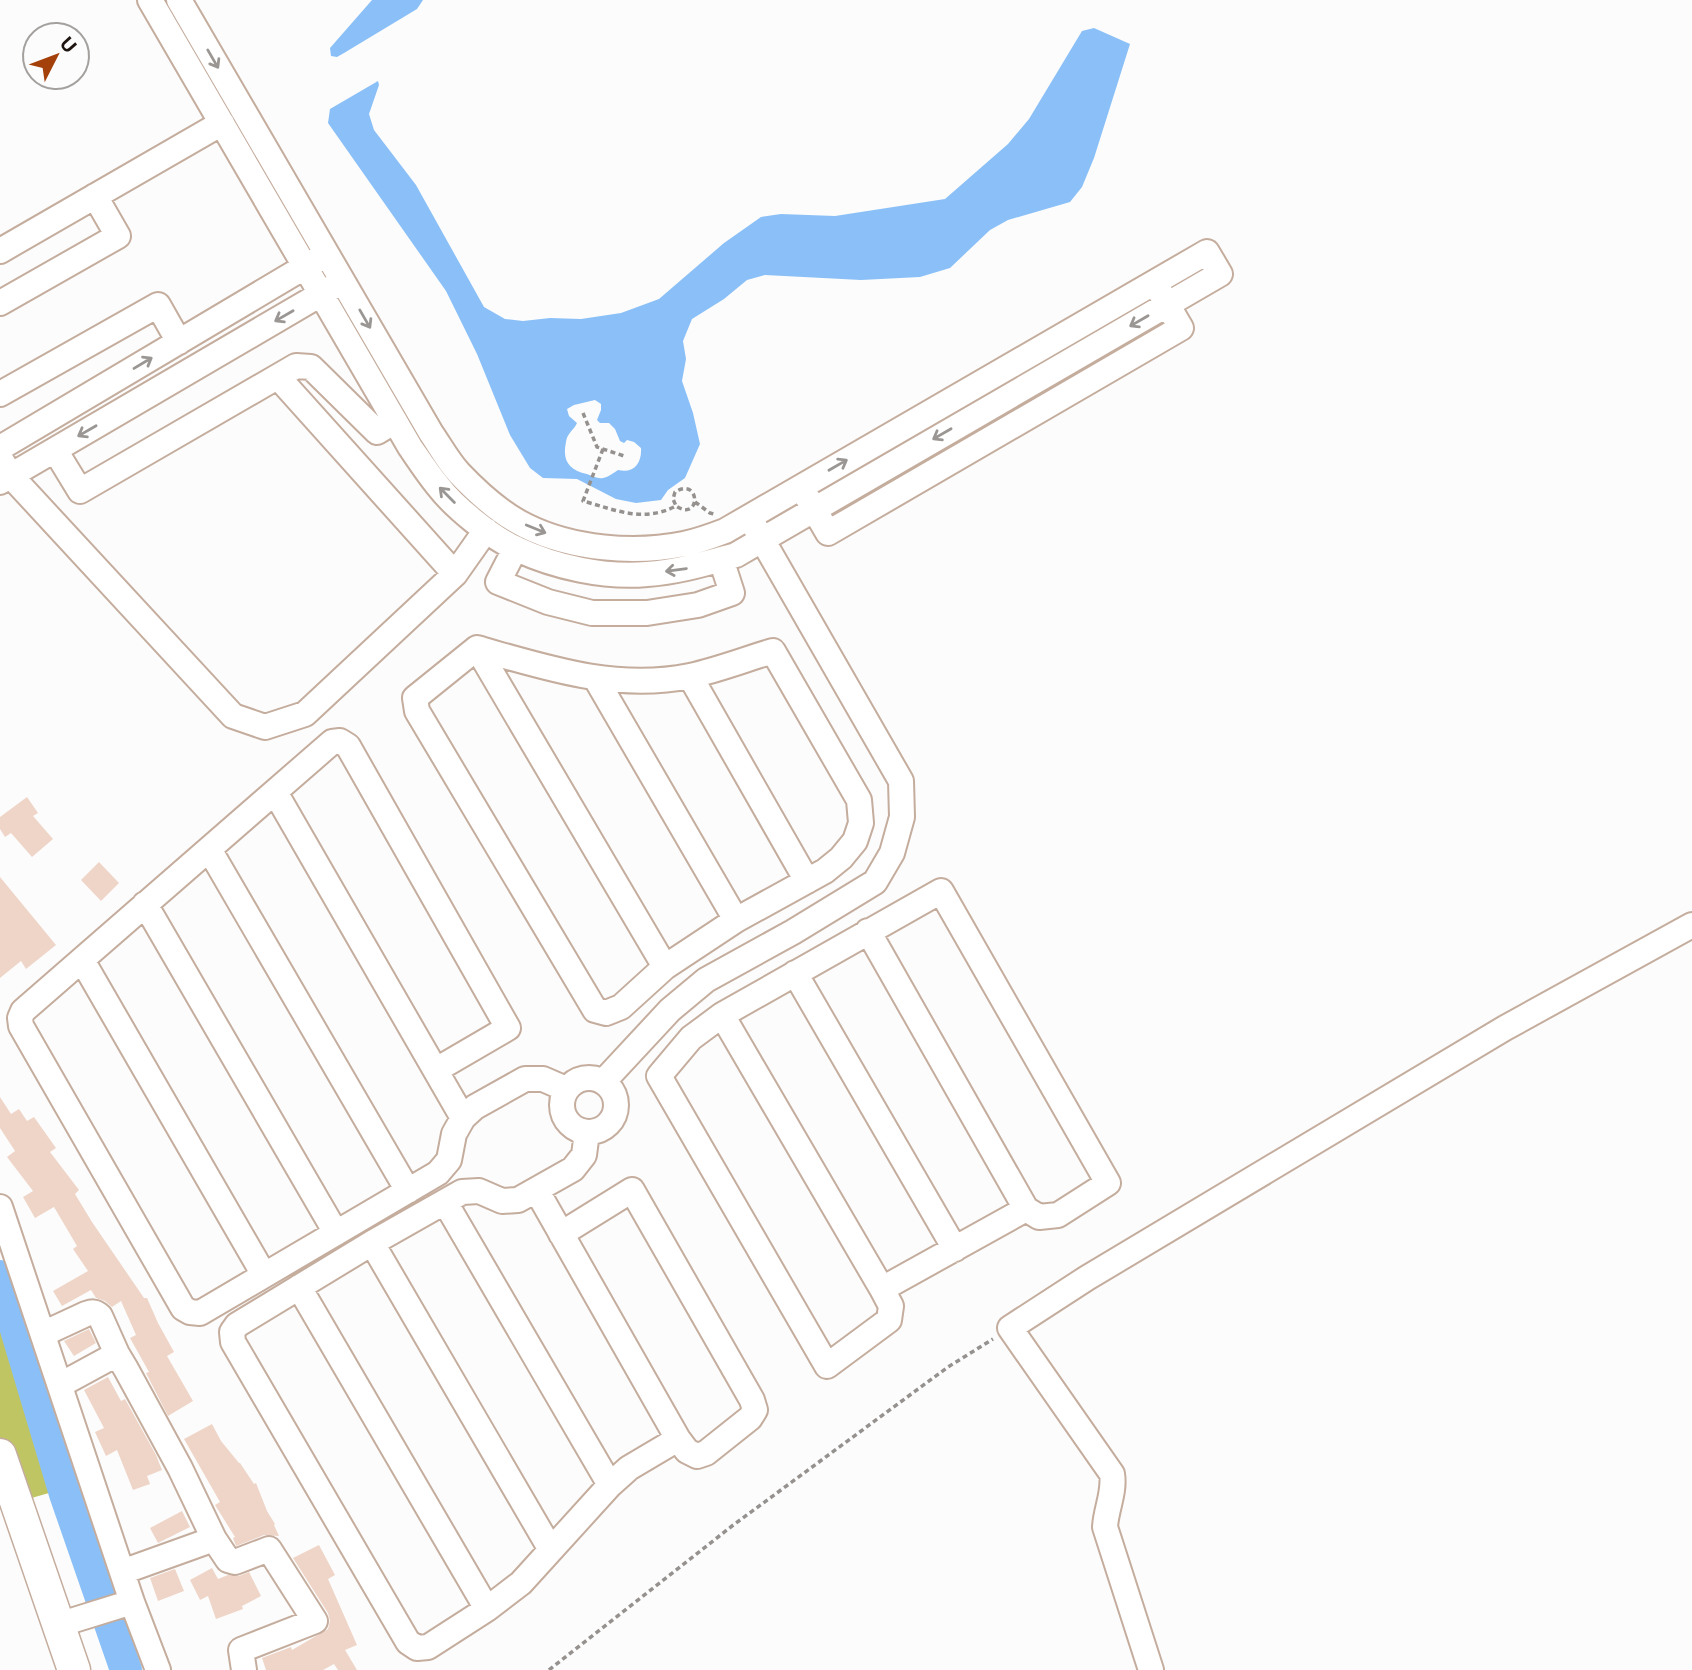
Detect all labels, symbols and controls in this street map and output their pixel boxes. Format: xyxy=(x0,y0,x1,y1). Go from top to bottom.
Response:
north arrow xyxy=(21,21,91,91)
text: U xyxy=(54,31,83,59)
one-way arrow xyxy=(207,49,221,69)
one-way arrow xyxy=(274,309,294,323)
one-way arrow xyxy=(358,309,372,329)
one-way arrow xyxy=(1130,314,1150,328)
one-way arrow xyxy=(132,356,152,370)
one-way arrow xyxy=(78,424,98,438)
one-way arrow xyxy=(933,428,953,442)
one-way arrow xyxy=(828,458,848,472)
one-way arrow xyxy=(438,487,455,504)
one-way arrow xyxy=(524,524,546,537)
one-way arrow xyxy=(665,564,688,577)

